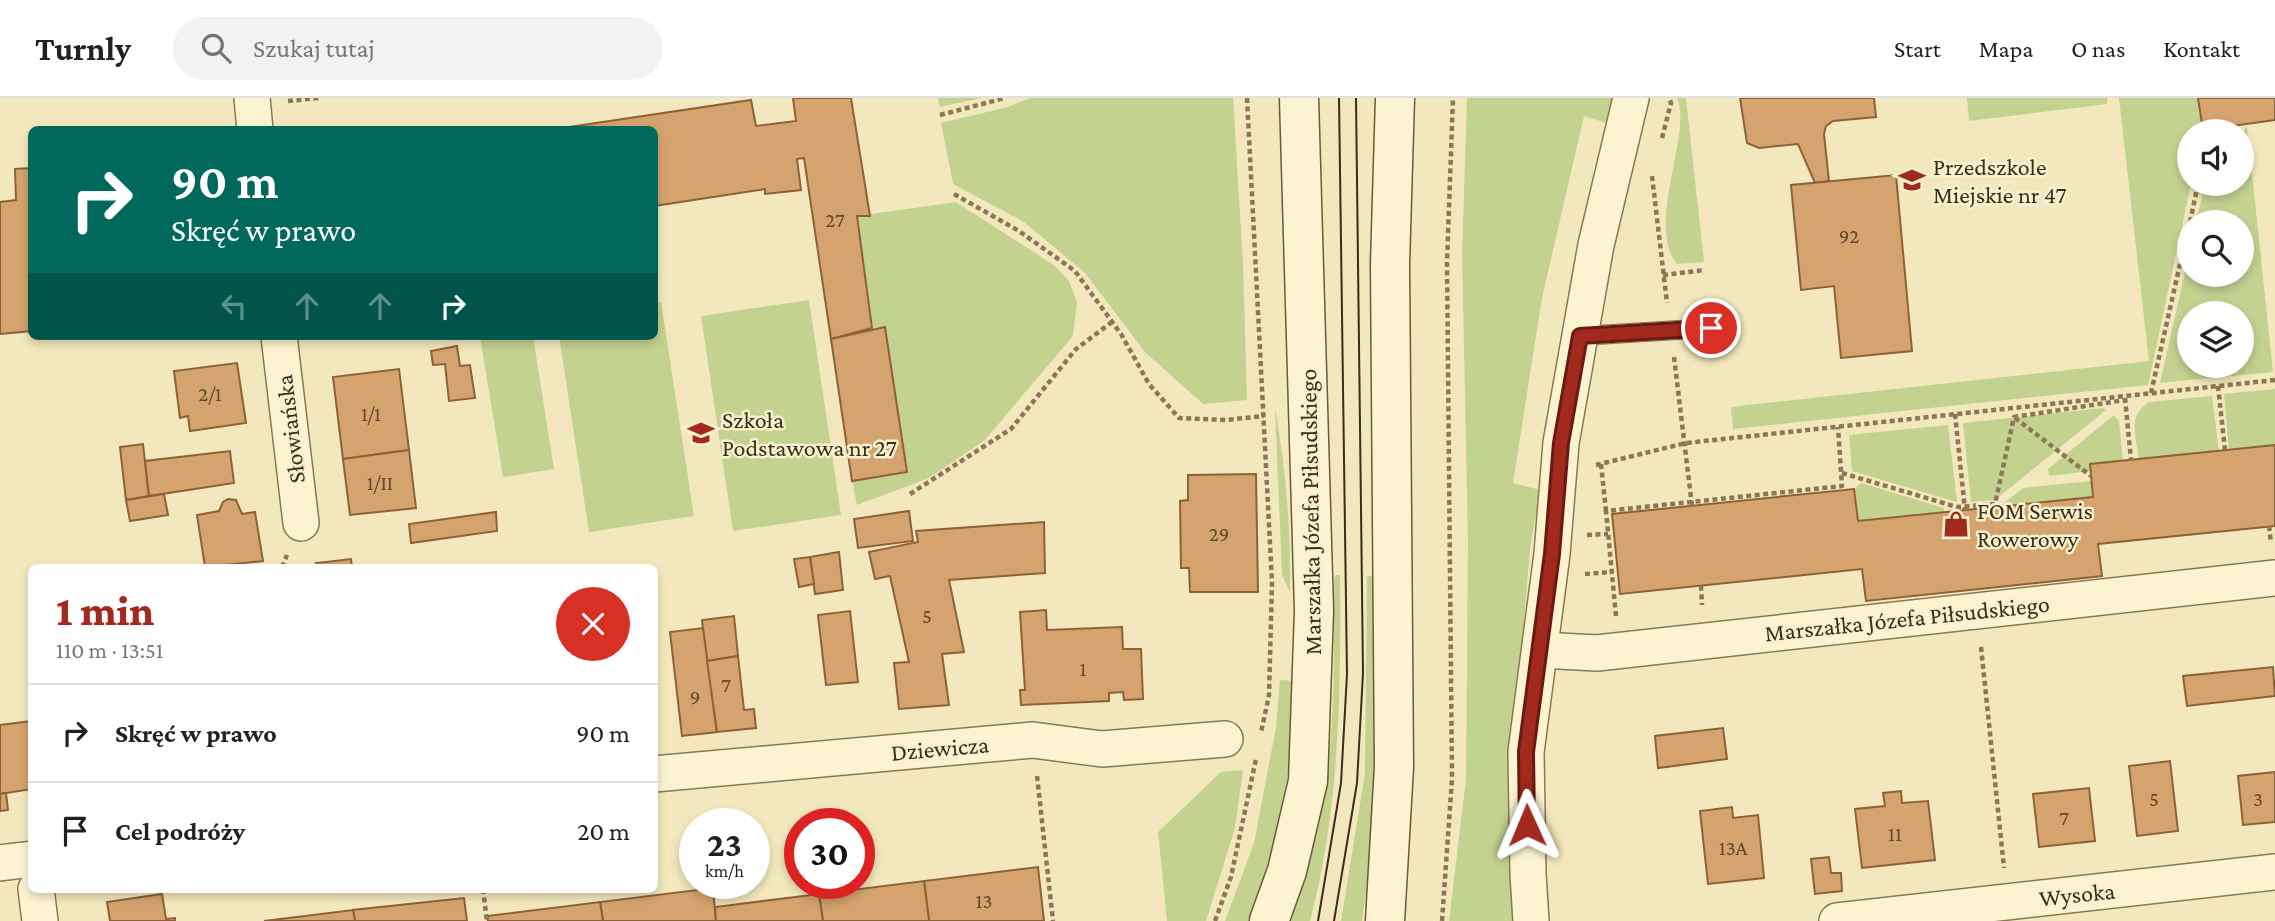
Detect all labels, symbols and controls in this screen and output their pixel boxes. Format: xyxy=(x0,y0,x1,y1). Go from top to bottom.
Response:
search box xyxy=(173,17,663,80)
icon: search xyxy=(197,29,235,67)
text: Turnly xyxy=(35,30,131,67)
text: Szukaj tutaj xyxy=(253,34,375,63)
text: Start xyxy=(1894,35,1941,62)
text: Mapa xyxy=(1979,35,2033,62)
text: O nas xyxy=(2071,35,2125,62)
text: Kontakt xyxy=(2163,35,2240,62)
map controls xyxy=(2177,119,2254,378)
button: sound xyxy=(2177,119,2254,196)
place label: Przedszkole Miejskie nr 47 xyxy=(1933,153,2067,208)
icon: right xyxy=(56,154,147,245)
text: 90 m xyxy=(171,154,278,209)
school or university icon: Przedszkole Miejskie nr 47 xyxy=(1897,165,1927,195)
house number: 27 xyxy=(825,208,845,232)
button: search xyxy=(2177,210,2254,287)
text: Skręć w prawo xyxy=(171,212,356,248)
house number: 92 xyxy=(1839,224,1859,248)
icon: left xyxy=(215,287,253,325)
icon: ahead xyxy=(288,287,326,325)
icon: ahead xyxy=(361,287,399,325)
icon: right xyxy=(434,287,472,325)
pin xyxy=(1681,298,1741,358)
button: layers xyxy=(2177,301,2254,378)
icon: arrive xyxy=(1692,309,1730,347)
street label: Marszałka Józefa Piłsudskiego xyxy=(1294,369,1326,655)
street label: Słowiańska xyxy=(270,373,310,485)
house number: 2/1 xyxy=(198,382,222,406)
house number: 1/1 xyxy=(361,402,381,426)
place label: Szkoła Podstawowa nr 27 xyxy=(722,406,897,461)
school or university icon: Szkoła Podstawowa nr 27 xyxy=(686,418,716,448)
house number: 1/II xyxy=(367,471,393,495)
place label: FOM Serwis Rowerowy xyxy=(1977,497,2093,552)
shop icon: FOM Serwis Rowerowy xyxy=(1941,509,1971,539)
house number: 29 xyxy=(1209,522,1229,546)
text: 1 min xyxy=(56,587,154,634)
button: close xyxy=(556,587,630,661)
street label: Marszałka Józefa Piłsudskiego xyxy=(1763,590,2051,646)
house number: 5 xyxy=(922,604,932,628)
text: 110 m · 13:51 xyxy=(56,637,163,663)
house number: 1 xyxy=(1080,657,1087,681)
house number: 7 xyxy=(721,673,731,697)
house number: 9 xyxy=(690,685,700,709)
icon: right xyxy=(56,714,94,752)
text: Skręć w prawo xyxy=(115,719,277,748)
text: 90 m xyxy=(576,719,630,748)
street label: Dziewicza xyxy=(890,730,990,766)
house number: 5 xyxy=(2149,787,2159,811)
house number: 3 xyxy=(2253,787,2263,811)
position arrow xyxy=(1490,788,1564,862)
house number: 7 xyxy=(2059,806,2069,830)
speed limit sign: 30 xyxy=(784,808,875,899)
icon: arrive xyxy=(56,812,94,850)
text: Cel podróży xyxy=(115,817,245,846)
text: 20 m xyxy=(577,817,630,846)
house number: 11 xyxy=(1888,822,1902,846)
text: 23 xyxy=(707,825,742,864)
house number: 13A xyxy=(1719,836,1747,860)
text: km/h xyxy=(705,861,744,881)
street label: Wysoka xyxy=(2038,877,2116,911)
house number: 13 xyxy=(976,889,992,913)

